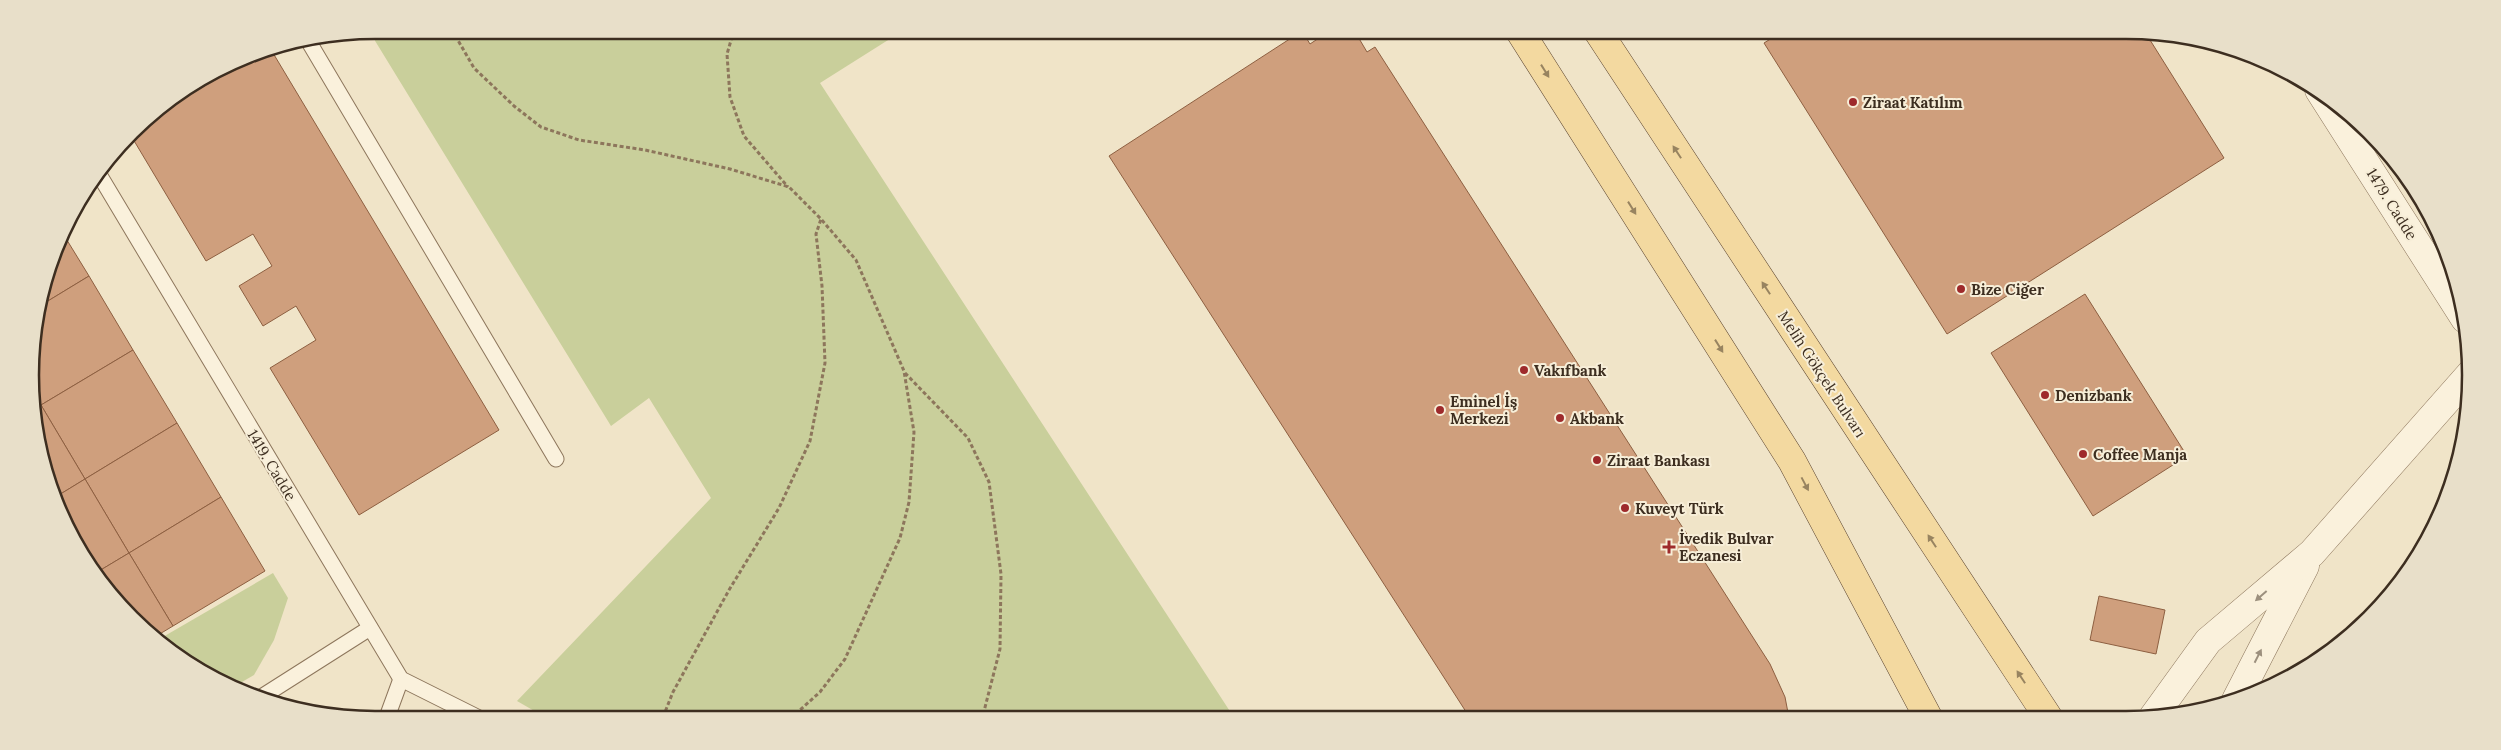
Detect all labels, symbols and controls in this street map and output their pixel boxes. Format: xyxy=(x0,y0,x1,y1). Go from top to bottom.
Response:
one-way arrow xyxy=(1541,65,1550,78)
place label: Ziraat Katılım xyxy=(1863,93,1963,112)
marker: Ziraat Katılım xyxy=(1847,96,1859,108)
one-way arrow xyxy=(1672,145,1682,159)
street label: 1479. Cadde xyxy=(2363,165,2421,243)
one-way arrow xyxy=(1628,202,1637,215)
place label: Bize Ciğer xyxy=(1971,280,2045,299)
one-way arrow xyxy=(1761,281,1771,295)
marker: Bize Ciğer xyxy=(1955,283,1967,295)
street label: Melih Gökçek Bulvarı xyxy=(1774,307,1870,441)
one-way arrow xyxy=(1715,339,1724,352)
place label: Vakıfbank xyxy=(1534,361,1607,380)
marker: Vakıfbank xyxy=(1518,364,1530,376)
place label: Denizbank xyxy=(2055,386,2132,405)
marker: Denizbank xyxy=(2039,389,2051,401)
place label: Eminel İş Merkezi xyxy=(1450,392,1517,428)
marker: Eminel İş Merkezi xyxy=(1434,404,1446,416)
place label: Akbank xyxy=(1570,409,1624,428)
marker: Akbank xyxy=(1554,412,1566,424)
street label: 1419. Cadde xyxy=(243,426,301,504)
place label: Coffee Manja xyxy=(2093,445,2187,464)
marker: Coffee Manja xyxy=(2077,448,2089,460)
place label: Ziraat Bankası xyxy=(1607,451,1710,470)
marker: Ziraat Bankası xyxy=(1591,454,1603,466)
one-way arrow xyxy=(1800,477,1809,491)
place label: Kuveyt Türk xyxy=(1635,499,1724,518)
marker: Kuveyt Türk xyxy=(1619,502,1631,514)
place label: İvedik Bulvar Eczanesi xyxy=(1679,529,1774,565)
one-way arrow xyxy=(1927,534,1937,547)
marker: İvedik Bulvar Eczanesi xyxy=(1663,541,1675,553)
one-way arrow xyxy=(2256,590,2268,602)
one-way arrow xyxy=(2254,649,2262,664)
one-way arrow xyxy=(2017,670,2026,683)

